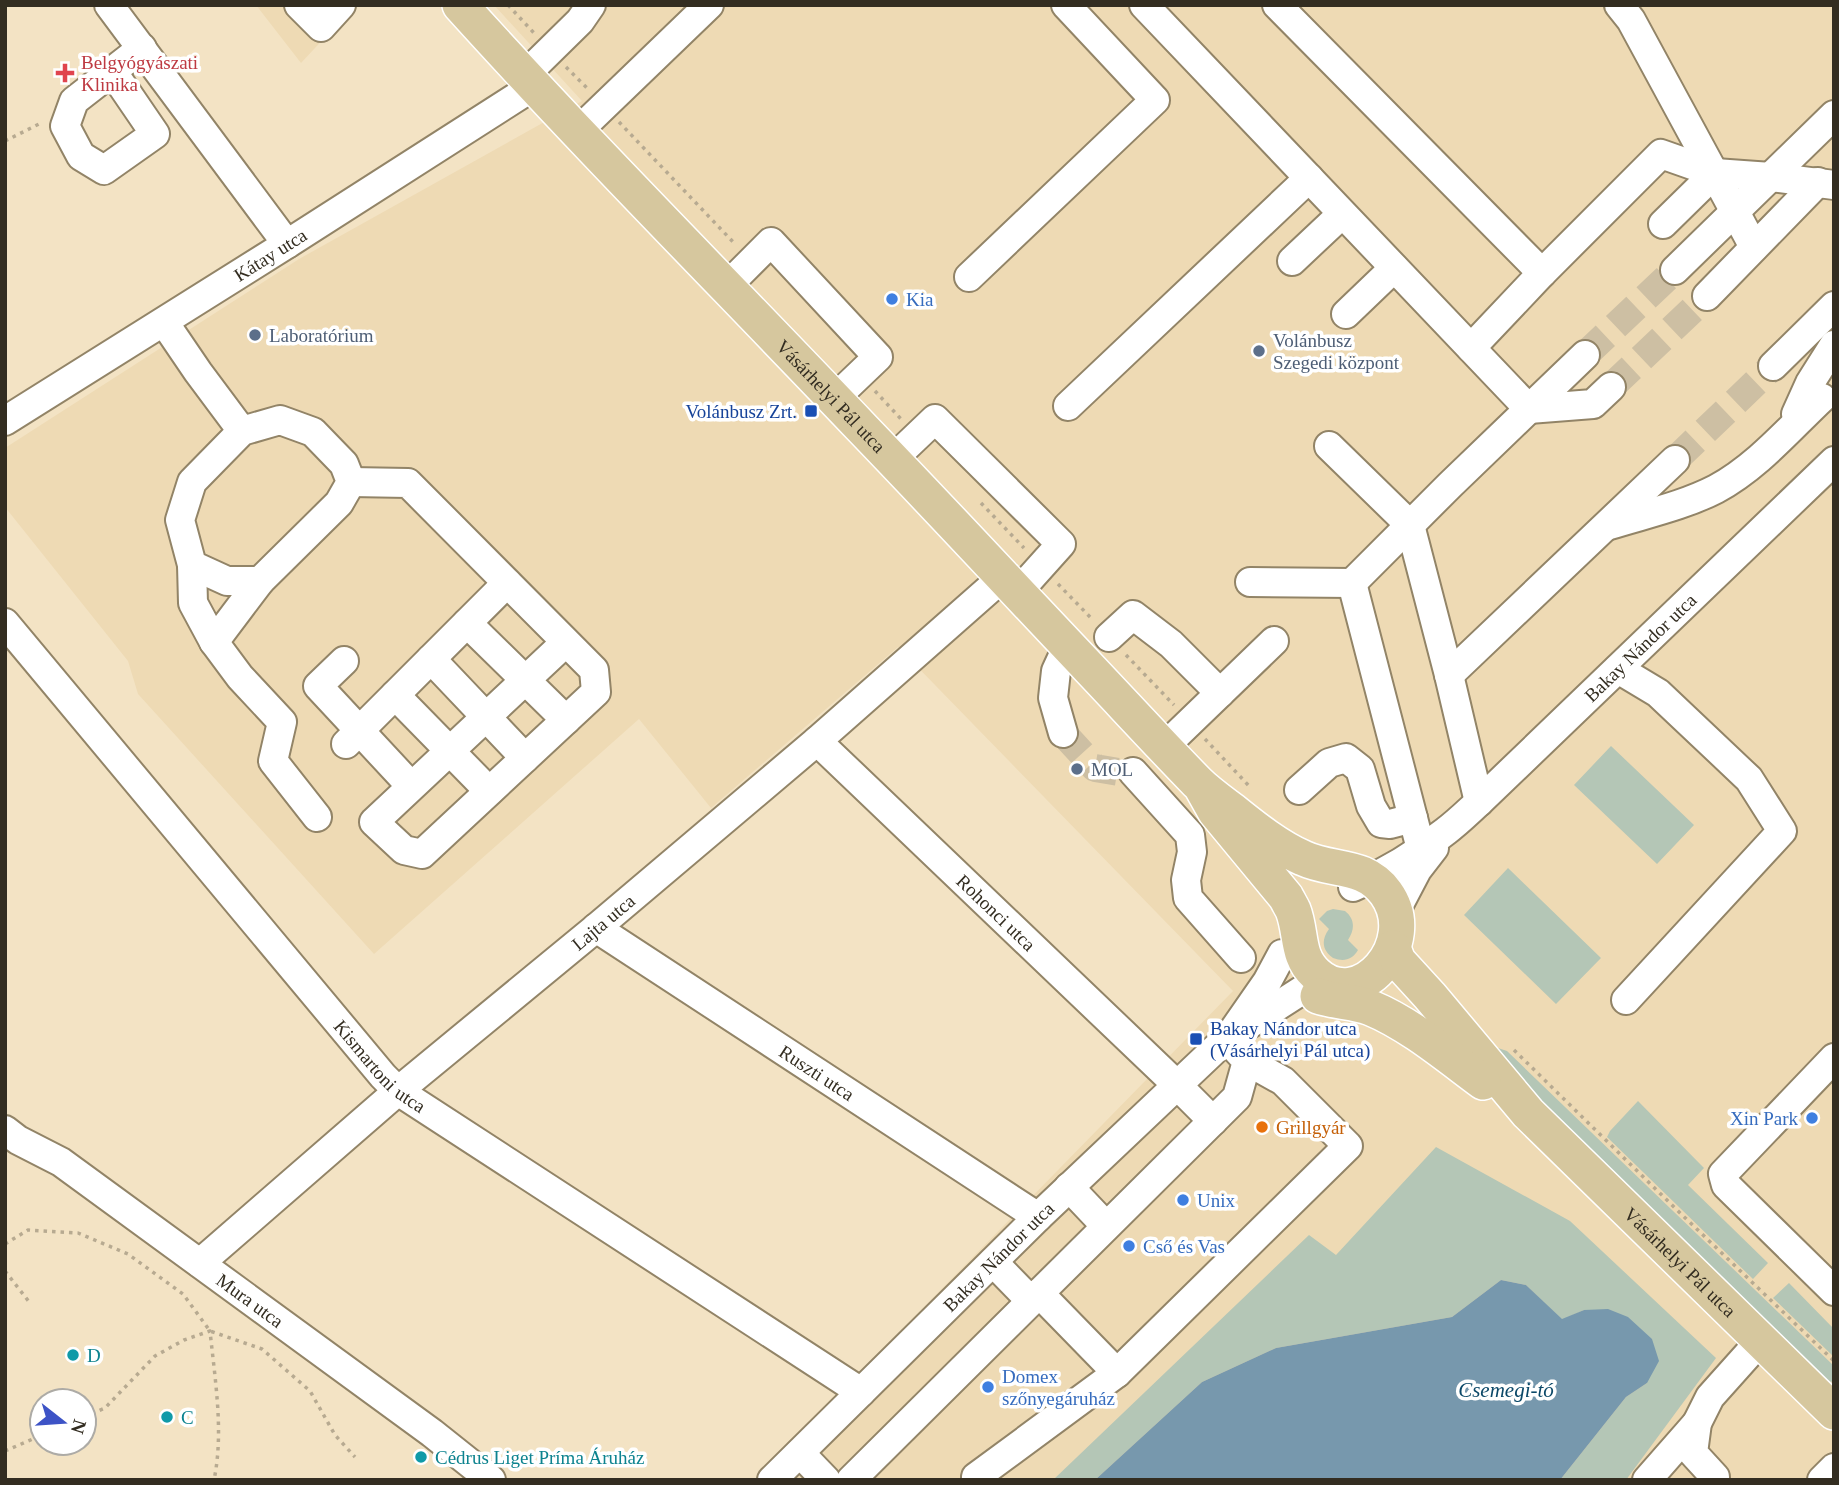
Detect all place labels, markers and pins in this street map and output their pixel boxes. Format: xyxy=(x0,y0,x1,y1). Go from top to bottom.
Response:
place label: Belgyógyászati Klinika xyxy=(81,52,198,95)
marker: Belgyógyászati Klinika xyxy=(55,63,75,83)
place label: Kia xyxy=(906,289,934,310)
marker: Kia xyxy=(884,291,900,307)
place label: Laboratórium xyxy=(269,325,374,346)
marker: Laboratórium xyxy=(247,327,263,343)
place label: Volánbusz Szegedi központ xyxy=(1273,330,1400,373)
marker: Volánbusz Szegedi központ xyxy=(1251,343,1267,359)
place label: Volánbusz Zrt. xyxy=(685,401,797,422)
marker: Volánbusz Zrt. xyxy=(803,403,819,419)
place label: MOL xyxy=(1091,759,1133,780)
marker: MOL xyxy=(1069,761,1085,777)
place label: Bakay Nándor utca (Vásárhelyi Pál utca) xyxy=(1210,1018,1370,1062)
marker: Bakay Nándor utca (Vásárhelyi Pál utca) xyxy=(1188,1031,1204,1047)
place label: Xin Park xyxy=(1730,1108,1798,1129)
marker: Xin Park xyxy=(1804,1110,1820,1126)
place label: Grillgyár xyxy=(1276,1117,1346,1138)
marker: Grillgyár xyxy=(1254,1119,1270,1135)
place label: Unix xyxy=(1197,1190,1236,1211)
marker: Unix xyxy=(1175,1192,1191,1208)
place label: Cső és Vas xyxy=(1143,1236,1225,1257)
marker: Cső és Vas xyxy=(1121,1238,1137,1254)
place label: D xyxy=(87,1345,101,1366)
marker: D xyxy=(65,1347,81,1363)
place label: Domex szőnyegáruház xyxy=(1002,1366,1115,1409)
marker: Domex szőnyegáruház xyxy=(980,1379,996,1395)
place label: C xyxy=(181,1407,194,1428)
marker: C xyxy=(159,1409,175,1425)
place label: Cédrus Liget Príma Áruház xyxy=(435,1447,644,1468)
marker: Cédrus Liget Príma Áruház xyxy=(413,1449,429,1465)

